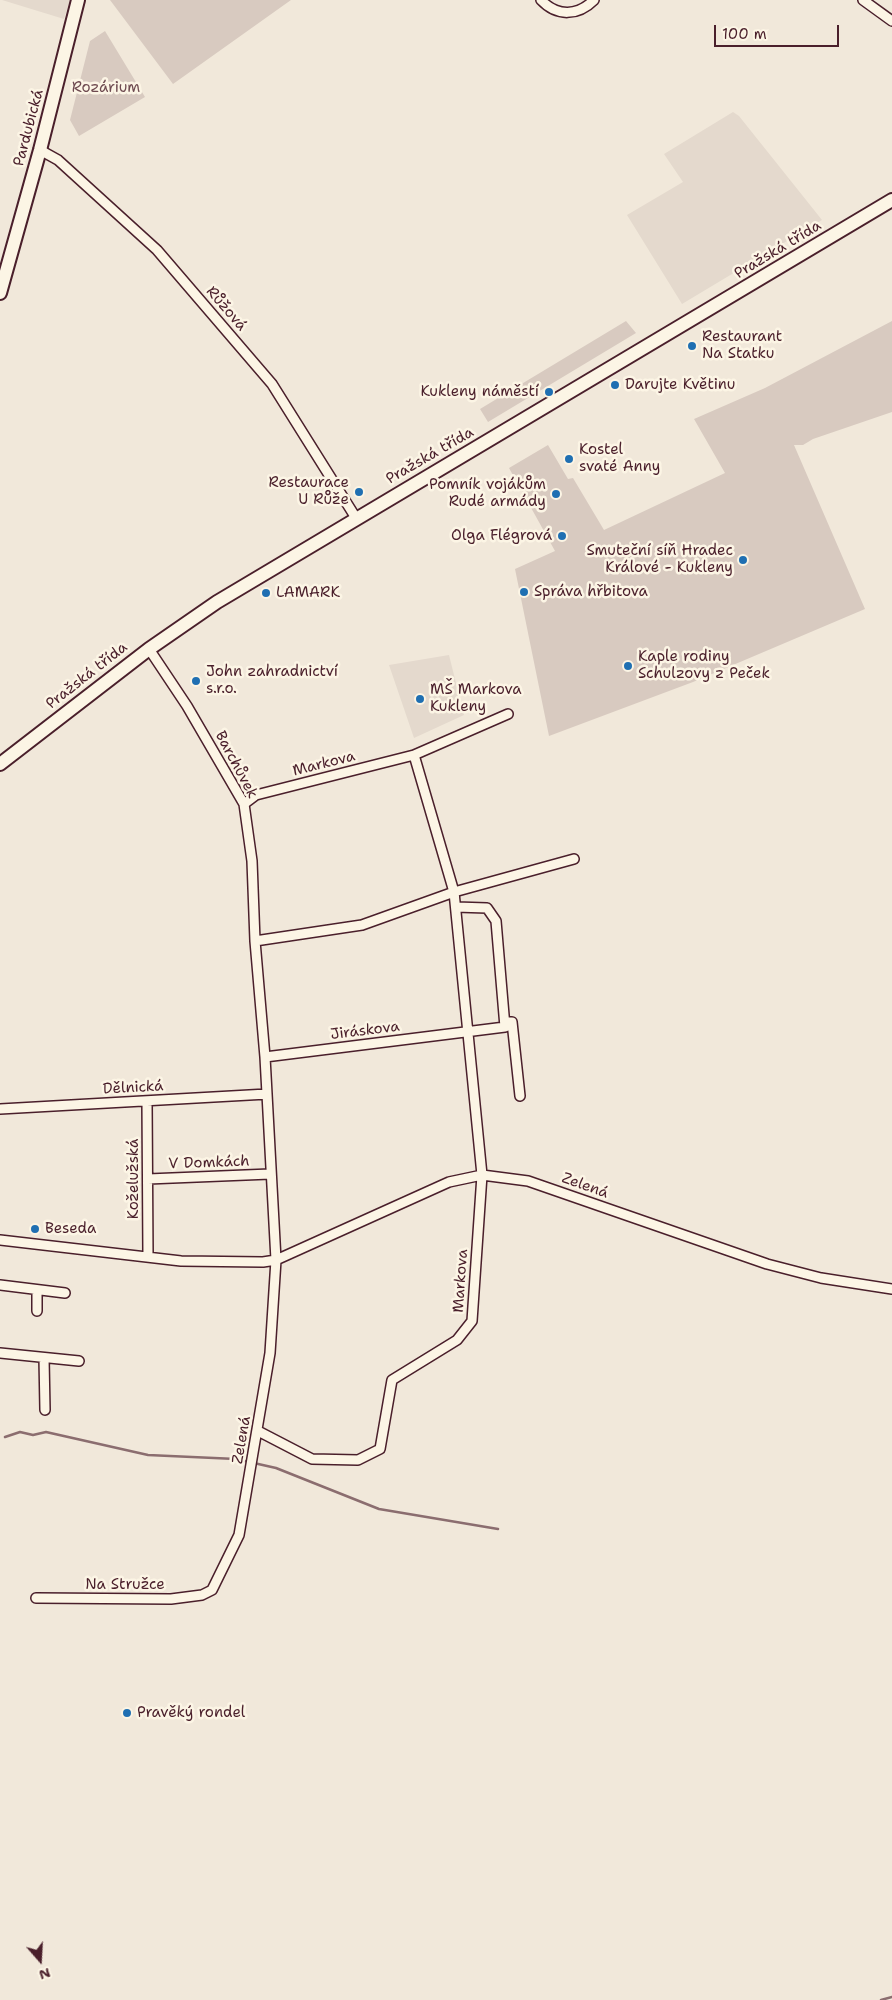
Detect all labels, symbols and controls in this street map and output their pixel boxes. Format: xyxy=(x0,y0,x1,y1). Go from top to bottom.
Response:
scale bar xyxy=(717,15,842,47)
text: 100 m xyxy=(722,24,767,44)
park label: Rozárium xyxy=(72,79,140,97)
street label: Pardubická xyxy=(10,88,48,168)
street label: Pražská třída xyxy=(731,217,825,283)
street label: Růžová xyxy=(202,283,250,335)
place label: Restaurant Na Statku xyxy=(702,328,782,363)
marker: Restaurant Na Statku xyxy=(686,340,698,352)
place label: Darujte Květinu xyxy=(625,376,735,394)
marker: Darujte Květinu xyxy=(609,379,621,391)
place label: Kukleny náměstí xyxy=(420,383,539,401)
marker: Kukleny náměstí xyxy=(543,386,555,398)
street label: Pražská třída xyxy=(383,424,477,488)
place label: Kostel svaté Anny xyxy=(579,441,660,476)
marker: Kostel svaté Anny xyxy=(563,453,575,465)
place label: Restaurace U Růže xyxy=(269,474,349,509)
place label: Pomník vojákům Rudé armády xyxy=(429,476,546,511)
marker: Restaurace U Růže xyxy=(353,486,365,498)
marker: Pomník vojákům Rudé armády xyxy=(550,488,562,500)
place label: Olga Flégrová xyxy=(451,527,552,545)
marker: Olga Flégrová xyxy=(556,530,568,542)
place label: Smuteční síň Hradec Králové - Kukleny xyxy=(587,542,733,577)
marker: Smuteční síň Hradec Králové - Kukleny xyxy=(737,554,749,566)
place label: Správa hřbitova xyxy=(534,583,648,601)
place label: LAMARK xyxy=(276,584,340,602)
marker: Správa hřbitova xyxy=(518,586,530,598)
marker: LAMARK xyxy=(260,587,272,599)
street label: Pražská třída xyxy=(43,639,131,713)
place label: Kaple rodiny Schulzovy z Peček xyxy=(638,648,770,683)
marker: Kaple rodiny Schulzovy z Peček xyxy=(622,660,634,672)
place label: John zahradnictví s.r.o. xyxy=(206,663,338,698)
marker: John zahradnictví s.r.o. xyxy=(190,675,202,687)
place label: MŠ Markova Kukleny xyxy=(430,681,522,716)
marker: MŠ Markova Kukleny xyxy=(414,693,426,705)
street label: Barchůvek xyxy=(211,728,261,802)
street label: Markova xyxy=(291,748,357,780)
street label: Jiráskova xyxy=(329,1018,401,1044)
street label: Dělnická xyxy=(102,1077,164,1099)
street label: Koželužská xyxy=(125,1139,143,1219)
street label: V Domkách xyxy=(168,1153,250,1173)
street label: Zelená xyxy=(559,1169,611,1203)
place label: Beseda xyxy=(45,1220,96,1238)
marker: Beseda xyxy=(29,1223,41,1235)
street label: Markova xyxy=(450,1249,472,1313)
street label: Zelená xyxy=(229,1415,255,1465)
street label: Na Stružce xyxy=(85,1576,165,1594)
place label: Pravěký rondel xyxy=(137,1704,245,1722)
marker: Pravěký rondel xyxy=(121,1707,133,1719)
north arrow xyxy=(15,1935,65,1985)
text: N xyxy=(37,1964,53,1984)

